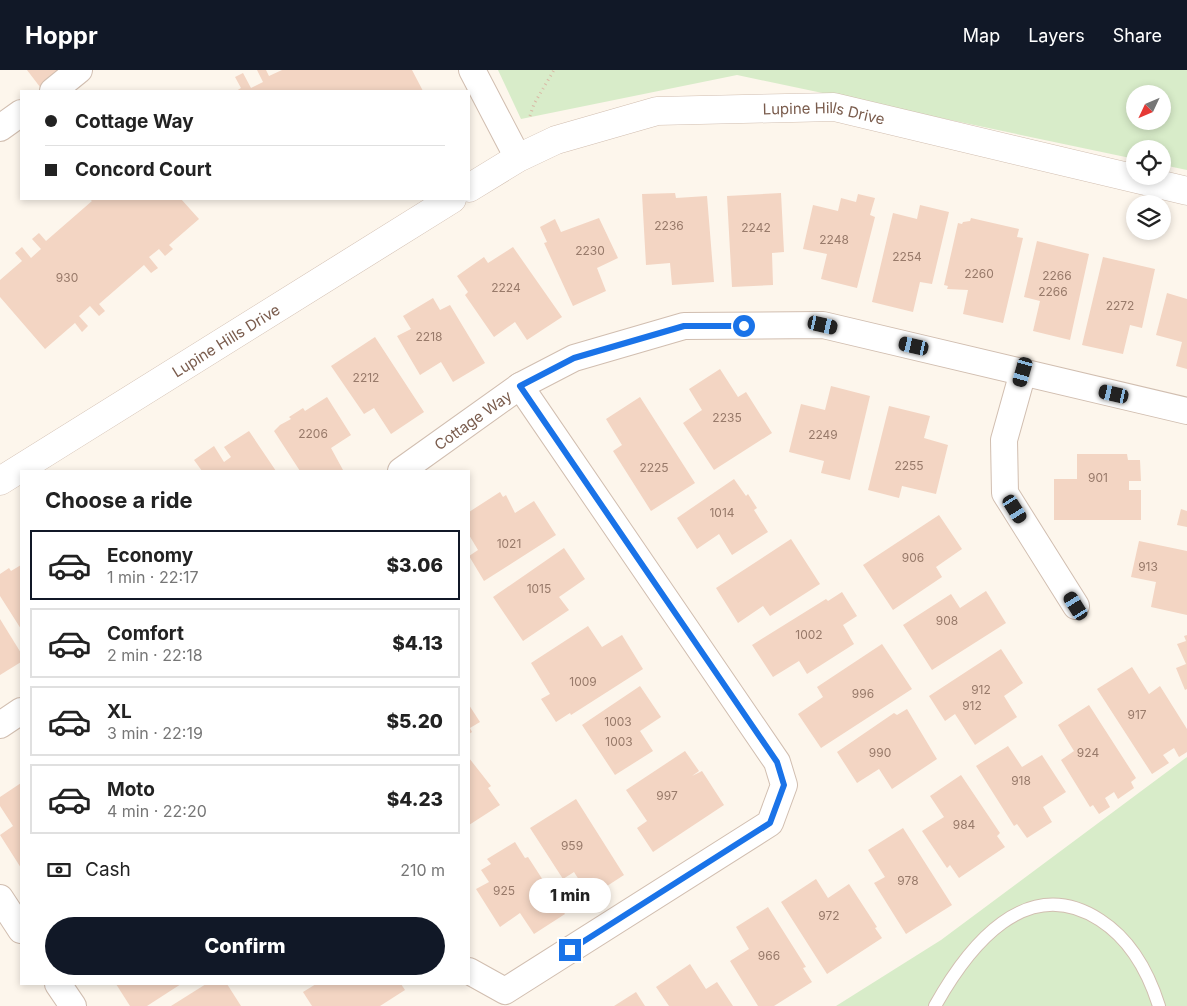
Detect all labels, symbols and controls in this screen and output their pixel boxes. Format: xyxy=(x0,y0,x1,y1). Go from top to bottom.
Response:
text: Hoppr xyxy=(25,21,98,50)
text: Map xyxy=(963,25,1000,46)
text: Layers xyxy=(1028,25,1085,46)
text: Share xyxy=(1113,25,1162,46)
north arrow xyxy=(1126,85,1171,130)
map controls xyxy=(1126,85,1171,240)
street label: Lupine Hills Drive xyxy=(762,98,887,128)
text: Cottage Way xyxy=(75,110,194,133)
button: locate xyxy=(1126,140,1171,185)
text: Concord Court xyxy=(75,158,212,181)
button: layers xyxy=(1126,195,1171,240)
house number: 2236 xyxy=(654,218,684,233)
house number: 2242 xyxy=(741,220,771,235)
house number: 2248 xyxy=(819,232,849,247)
house number: 2230 xyxy=(575,243,605,258)
house number: 2254 xyxy=(892,249,922,264)
house number: 2260 xyxy=(964,266,994,281)
house number: 2266 xyxy=(1042,268,1072,283)
house number: 930 xyxy=(56,270,78,285)
house number: 2224 xyxy=(491,280,521,295)
house number: 2266 xyxy=(1038,284,1068,299)
house number: 2272 xyxy=(1106,298,1134,313)
street label: Lupine Hills Drive xyxy=(168,299,283,381)
car xyxy=(806,314,839,336)
route start xyxy=(733,315,755,337)
house number: 2218 xyxy=(416,329,442,344)
car xyxy=(897,335,930,357)
car xyxy=(1011,356,1034,388)
house number: 2212 xyxy=(353,370,379,385)
car xyxy=(1097,383,1130,405)
street label: Cottage Way xyxy=(430,385,516,454)
house number: 2235 xyxy=(712,410,742,425)
house number: 2206 xyxy=(298,426,328,441)
house number: 2249 xyxy=(808,427,838,442)
house number: 2255 xyxy=(894,458,924,473)
house number: 2225 xyxy=(639,460,669,475)
house number: 901 xyxy=(1088,470,1108,485)
text: Choose a ride xyxy=(45,487,193,513)
car xyxy=(1000,492,1029,526)
house number: 1014 xyxy=(709,505,735,520)
house number: 1021 xyxy=(497,536,521,551)
icon: car xyxy=(47,543,92,588)
text: Economy xyxy=(107,544,193,567)
house number: 906 xyxy=(902,550,924,565)
text: $3.06 xyxy=(387,554,443,577)
house number: 913 xyxy=(1138,559,1158,574)
text: 1 min · 22:17 xyxy=(107,567,199,587)
house number: 1015 xyxy=(527,581,551,596)
car xyxy=(1061,589,1090,623)
house number: 908 xyxy=(936,613,958,628)
icon: car xyxy=(47,621,92,666)
text: Comfort xyxy=(107,622,184,645)
house number: 1002 xyxy=(795,627,823,642)
text: $4.13 xyxy=(392,632,443,655)
text: 2 min · 22:18 xyxy=(107,645,203,665)
house number: 1009 xyxy=(569,674,597,689)
house number: 912 xyxy=(971,682,991,697)
house number: 996 xyxy=(852,686,874,701)
house number: 912 xyxy=(962,698,982,713)
icon: car xyxy=(47,699,92,744)
text: XL xyxy=(107,700,132,723)
house number: 917 xyxy=(1127,707,1147,722)
text: $5.20 xyxy=(387,710,443,733)
house number: 1003 xyxy=(604,714,632,729)
text: 3 min · 22:19 xyxy=(107,723,203,743)
house number: 1003 xyxy=(605,734,633,749)
house number: 990 xyxy=(869,745,891,760)
house number: 924 xyxy=(1077,745,1099,760)
house number: 918 xyxy=(1011,773,1031,788)
icon: car xyxy=(47,777,92,822)
text: Moto xyxy=(107,778,155,801)
text: $4.23 xyxy=(387,788,443,811)
house number: 997 xyxy=(656,788,678,803)
text: 4 min · 22:20 xyxy=(107,801,207,821)
house number: 984 xyxy=(953,817,976,832)
house number: 959 xyxy=(561,838,583,853)
icon: cash xyxy=(45,856,73,884)
text: Cash xyxy=(85,858,131,881)
text: 210 m xyxy=(400,860,445,880)
house number: 978 xyxy=(897,873,919,888)
callout: 1 min xyxy=(529,878,611,912)
house number: 925 xyxy=(493,883,515,898)
text: 1 min xyxy=(550,885,590,905)
house number: 972 xyxy=(818,908,840,923)
button: Confirm xyxy=(45,917,445,975)
route end xyxy=(559,939,581,961)
house number: 966 xyxy=(758,948,780,963)

